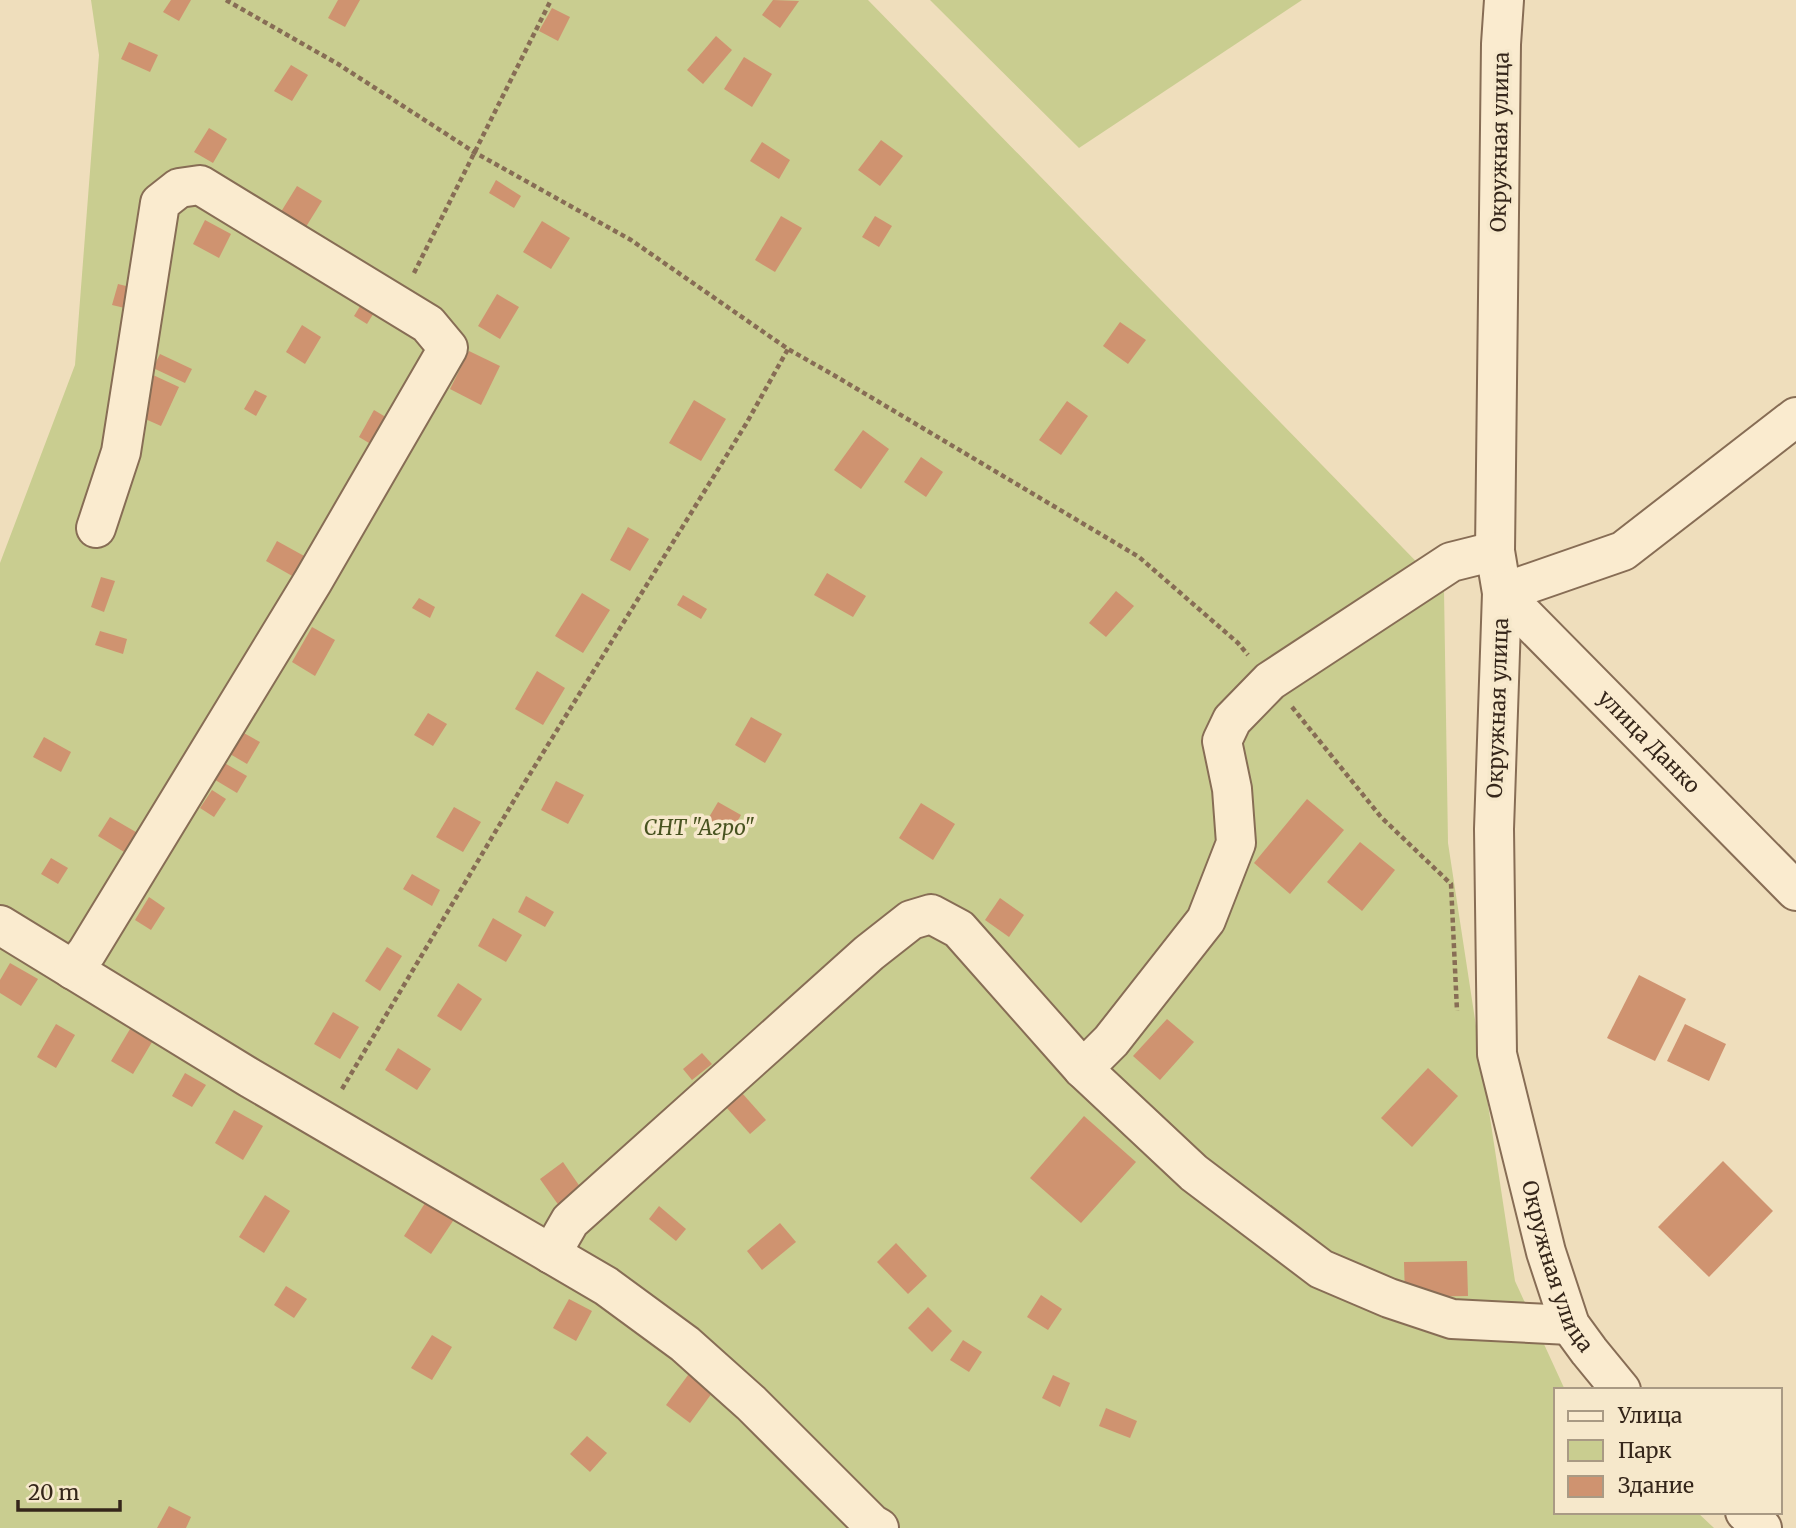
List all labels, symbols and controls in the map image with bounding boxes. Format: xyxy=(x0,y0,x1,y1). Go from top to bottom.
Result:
street label: Окружная улица xyxy=(1484,52,1515,232)
street label: Окружная улица xyxy=(1481,617,1514,799)
street label: улица Данко xyxy=(1592,684,1706,799)
park label: СНТ "Агро" xyxy=(643,814,755,841)
street label: Окружная улица xyxy=(1516,1178,1599,1357)
legend xyxy=(1554,1388,1782,1514)
text: Улица xyxy=(1617,1402,1682,1429)
text: Парк xyxy=(1618,1437,1672,1464)
scale bar xyxy=(18,1468,119,1512)
text: Здание xyxy=(1618,1472,1694,1499)
text: 20 m xyxy=(28,1479,80,1506)

